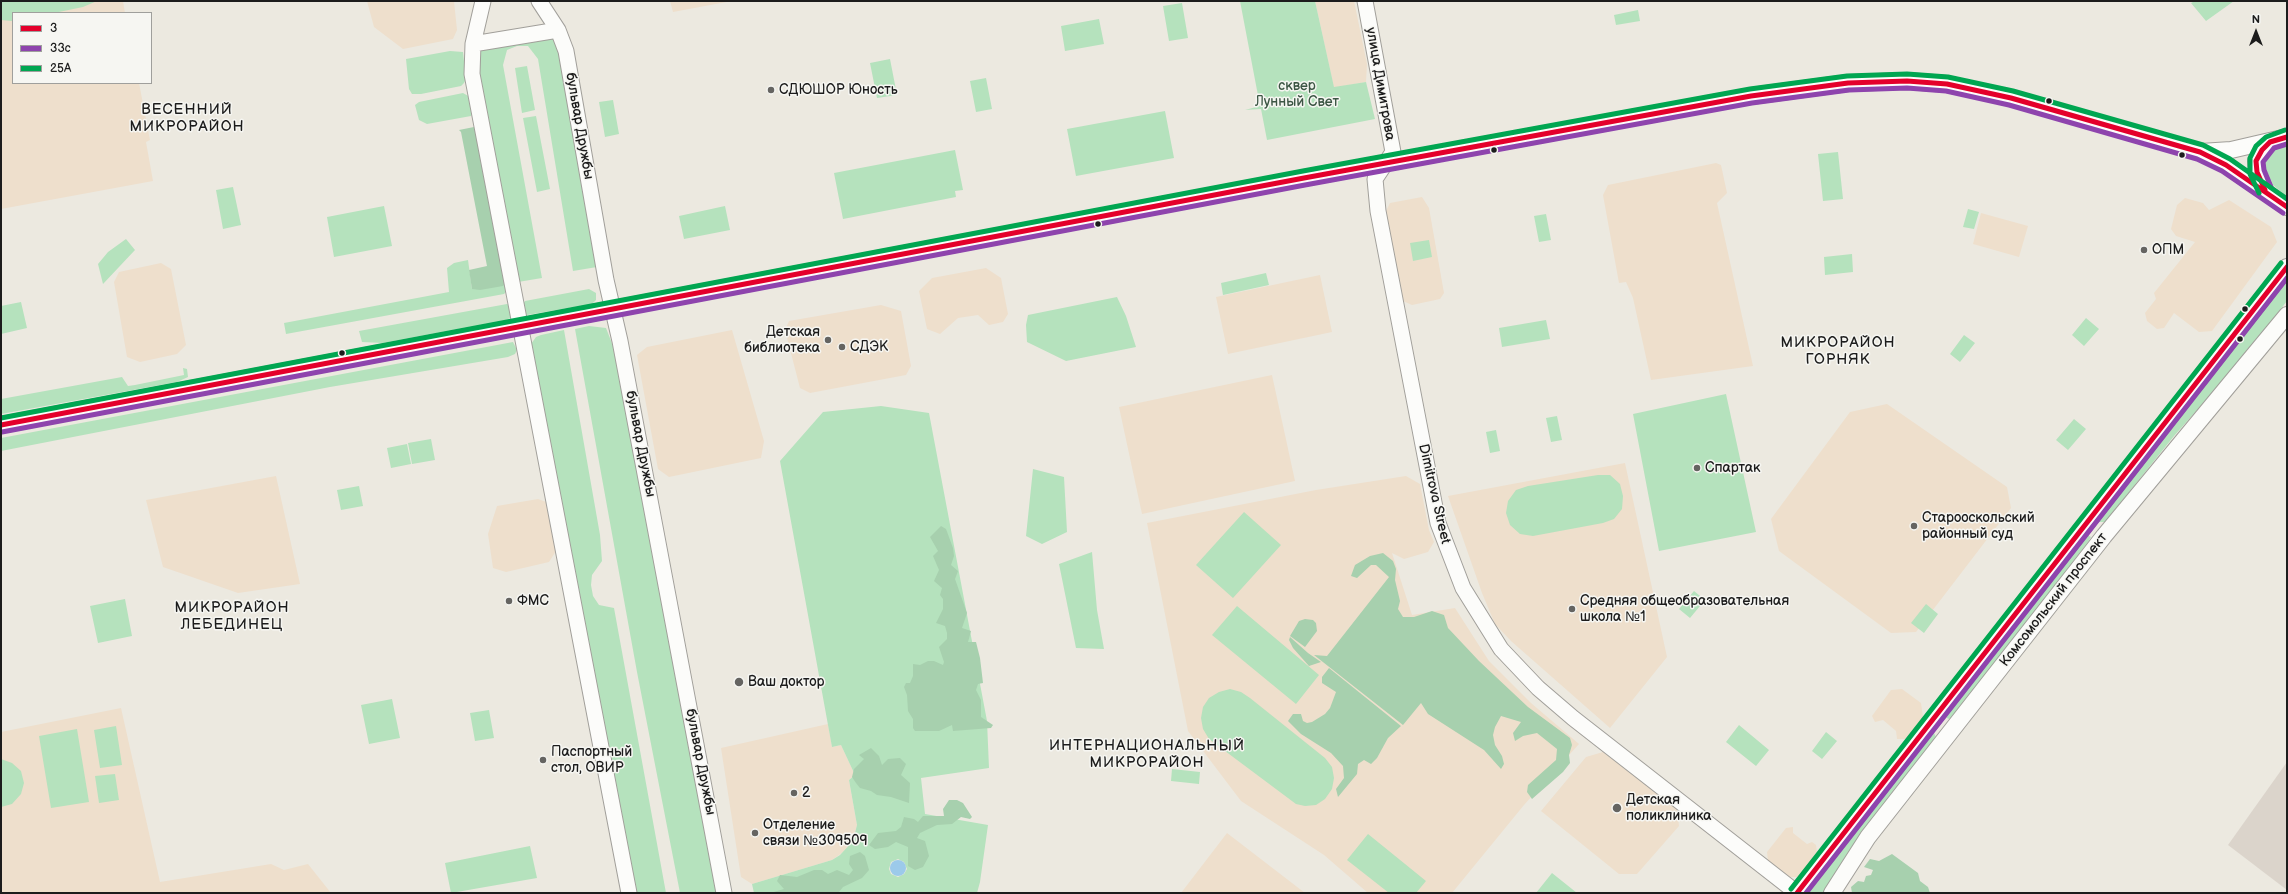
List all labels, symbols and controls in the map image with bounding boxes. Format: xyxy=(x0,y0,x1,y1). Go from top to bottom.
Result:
legend xyxy=(12,12,152,84)
north arrow xyxy=(2236,12,2276,52)
text: N xyxy=(2252,13,2260,26)
text: 3 xyxy=(50,21,57,36)
street label: улица Димитрова xyxy=(1362,26,1398,142)
text: 33с xyxy=(50,41,71,56)
text: 25А xyxy=(50,61,71,76)
street label: бульвар Дружбы xyxy=(561,71,597,181)
park label: сквер Лунный Свет xyxy=(1255,78,1339,110)
place label: СДЮШОР Юность xyxy=(779,82,898,98)
marker: СДЮШОР Юность xyxy=(766,85,776,95)
unlabelled marker xyxy=(2044,96,2054,106)
district label: ВЕСЕННИЙ МИКРОРАЙОН xyxy=(129,101,245,136)
unlabelled marker xyxy=(1489,145,1499,155)
unlabelled marker xyxy=(2177,150,2187,160)
unlabelled marker xyxy=(1093,219,1103,229)
place label: ОПМ xyxy=(2152,242,2184,258)
marker: ОПМ xyxy=(2139,245,2149,255)
unlabelled marker xyxy=(2240,304,2250,314)
place label: Детская библиотека xyxy=(744,324,820,356)
district label: МИКРОРАЙОН ГОРНЯК xyxy=(1780,334,1896,369)
unlabelled marker xyxy=(2235,334,2245,344)
marker: Детская библиотека xyxy=(823,335,833,345)
place label: СДЭК xyxy=(850,339,888,355)
marker: СДЭК xyxy=(837,342,847,352)
unlabelled marker xyxy=(337,348,347,358)
street label: бульвар Дружбы xyxy=(621,389,659,499)
street label: Dimitrova Street xyxy=(1414,442,1454,546)
place label: Спартак xyxy=(1705,460,1760,476)
marker: Спартак xyxy=(1692,463,1702,473)
place label: Старооскольский районный суд xyxy=(1922,510,2035,542)
marker: Старооскольский районный суд xyxy=(1909,521,1919,531)
street label: Комсомольский проспект xyxy=(1997,530,2111,670)
place label: ФМС xyxy=(517,593,549,609)
place label: Средняя общеобразовательная школа №1 xyxy=(1580,593,1789,626)
marker: ФМС xyxy=(504,596,514,606)
district label: МИКРОРАЙОН ЛЕБЕДИНЕЦ xyxy=(174,599,290,634)
marker: Средняя общеобразовательная школа №1 xyxy=(1567,604,1577,614)
place label: Ваш доктор xyxy=(748,674,824,690)
marker: Ваш доктор xyxy=(733,676,745,688)
street label: бульвар Дружбы xyxy=(681,707,719,817)
district label: ИНТЕРНАЦИОНАЛЬНЫЙ МИКРОРАЙОН xyxy=(1049,737,1245,772)
place label: Паспортный стол, ОВИР xyxy=(551,744,632,776)
marker: Паспортный стол, ОВИР xyxy=(538,755,548,765)
place label: 2 xyxy=(802,785,810,801)
marker: 2 xyxy=(789,788,799,798)
place label: Детская поликлиника xyxy=(1626,792,1711,824)
marker: Детская поликлиника xyxy=(1611,802,1623,814)
place label: Отделение связи №309509 xyxy=(763,817,868,850)
marker: Отделение связи №309509 xyxy=(750,828,760,838)

